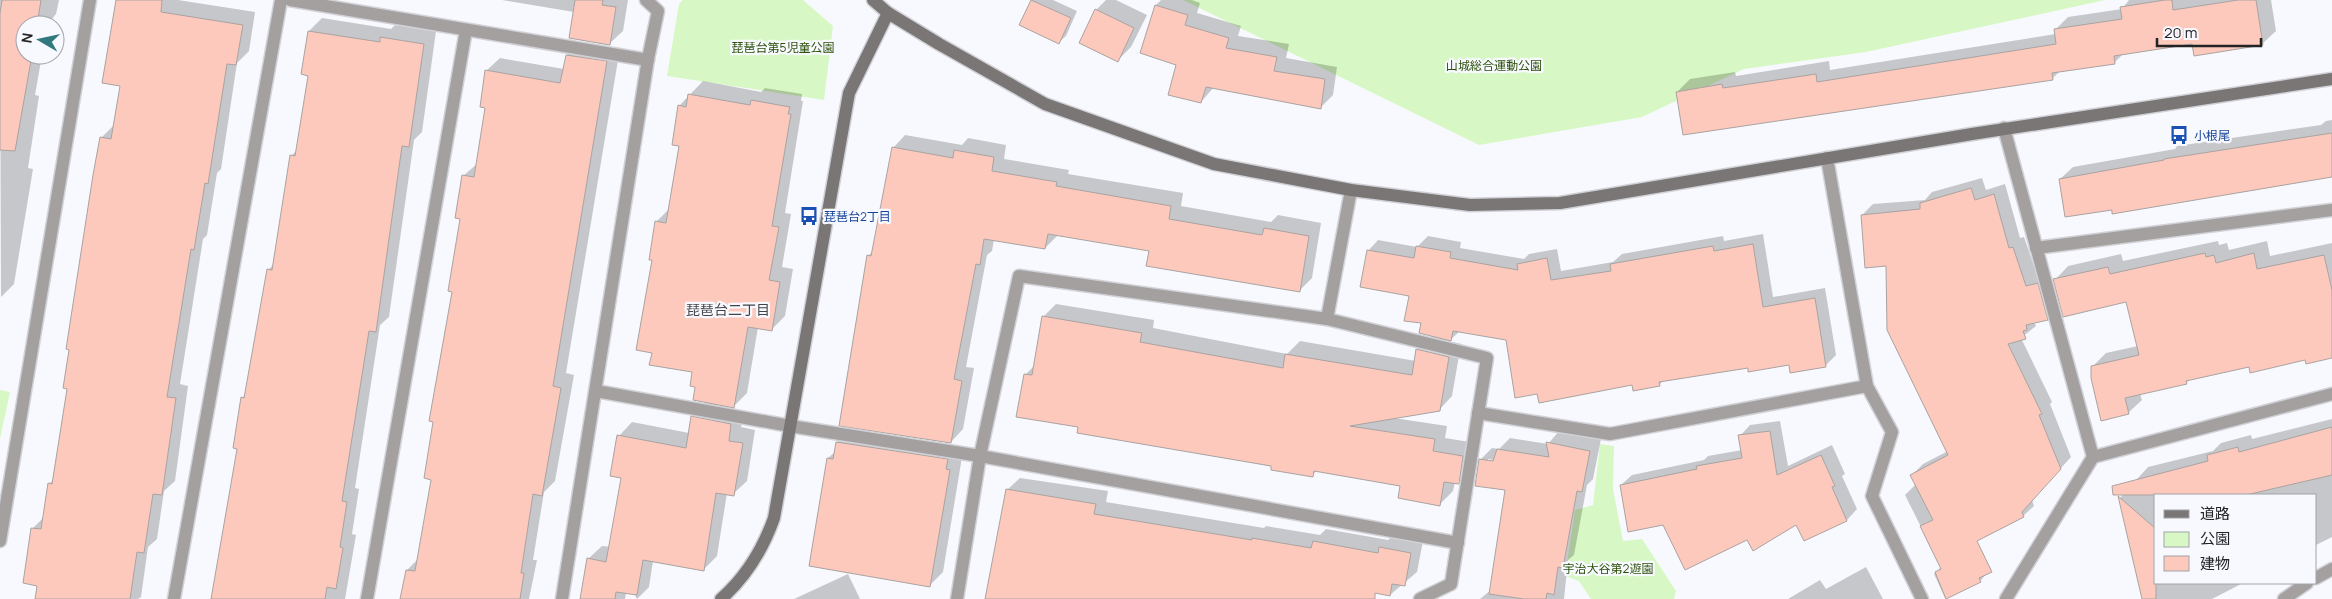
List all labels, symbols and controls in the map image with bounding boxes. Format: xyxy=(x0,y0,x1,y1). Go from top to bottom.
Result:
north arrow xyxy=(15,15,65,65)
scale bar xyxy=(2157,15,2261,47)
text: 20 m xyxy=(2164,22,2197,43)
text: N xyxy=(16,31,37,44)
park label: 琵琶台第5児童公園 xyxy=(732,39,834,56)
park label: 山城総合運動公園 xyxy=(1446,57,1542,74)
bus stop icon: 小根尾 xyxy=(2168,124,2190,146)
place label: 小根尾 xyxy=(2194,127,2230,144)
bus stop icon: 琵琶台2丁目 xyxy=(798,205,820,227)
place label: 琵琶台2丁目 xyxy=(824,208,891,225)
district label: 琵琶台二丁目 xyxy=(686,300,770,319)
legend xyxy=(2154,494,2317,584)
text: 道路 xyxy=(2200,503,2230,524)
text: 公園 xyxy=(2200,528,2230,549)
text: 建物 xyxy=(2200,553,2230,574)
park label: 宇治大谷第2遊園 xyxy=(1563,560,1653,577)

